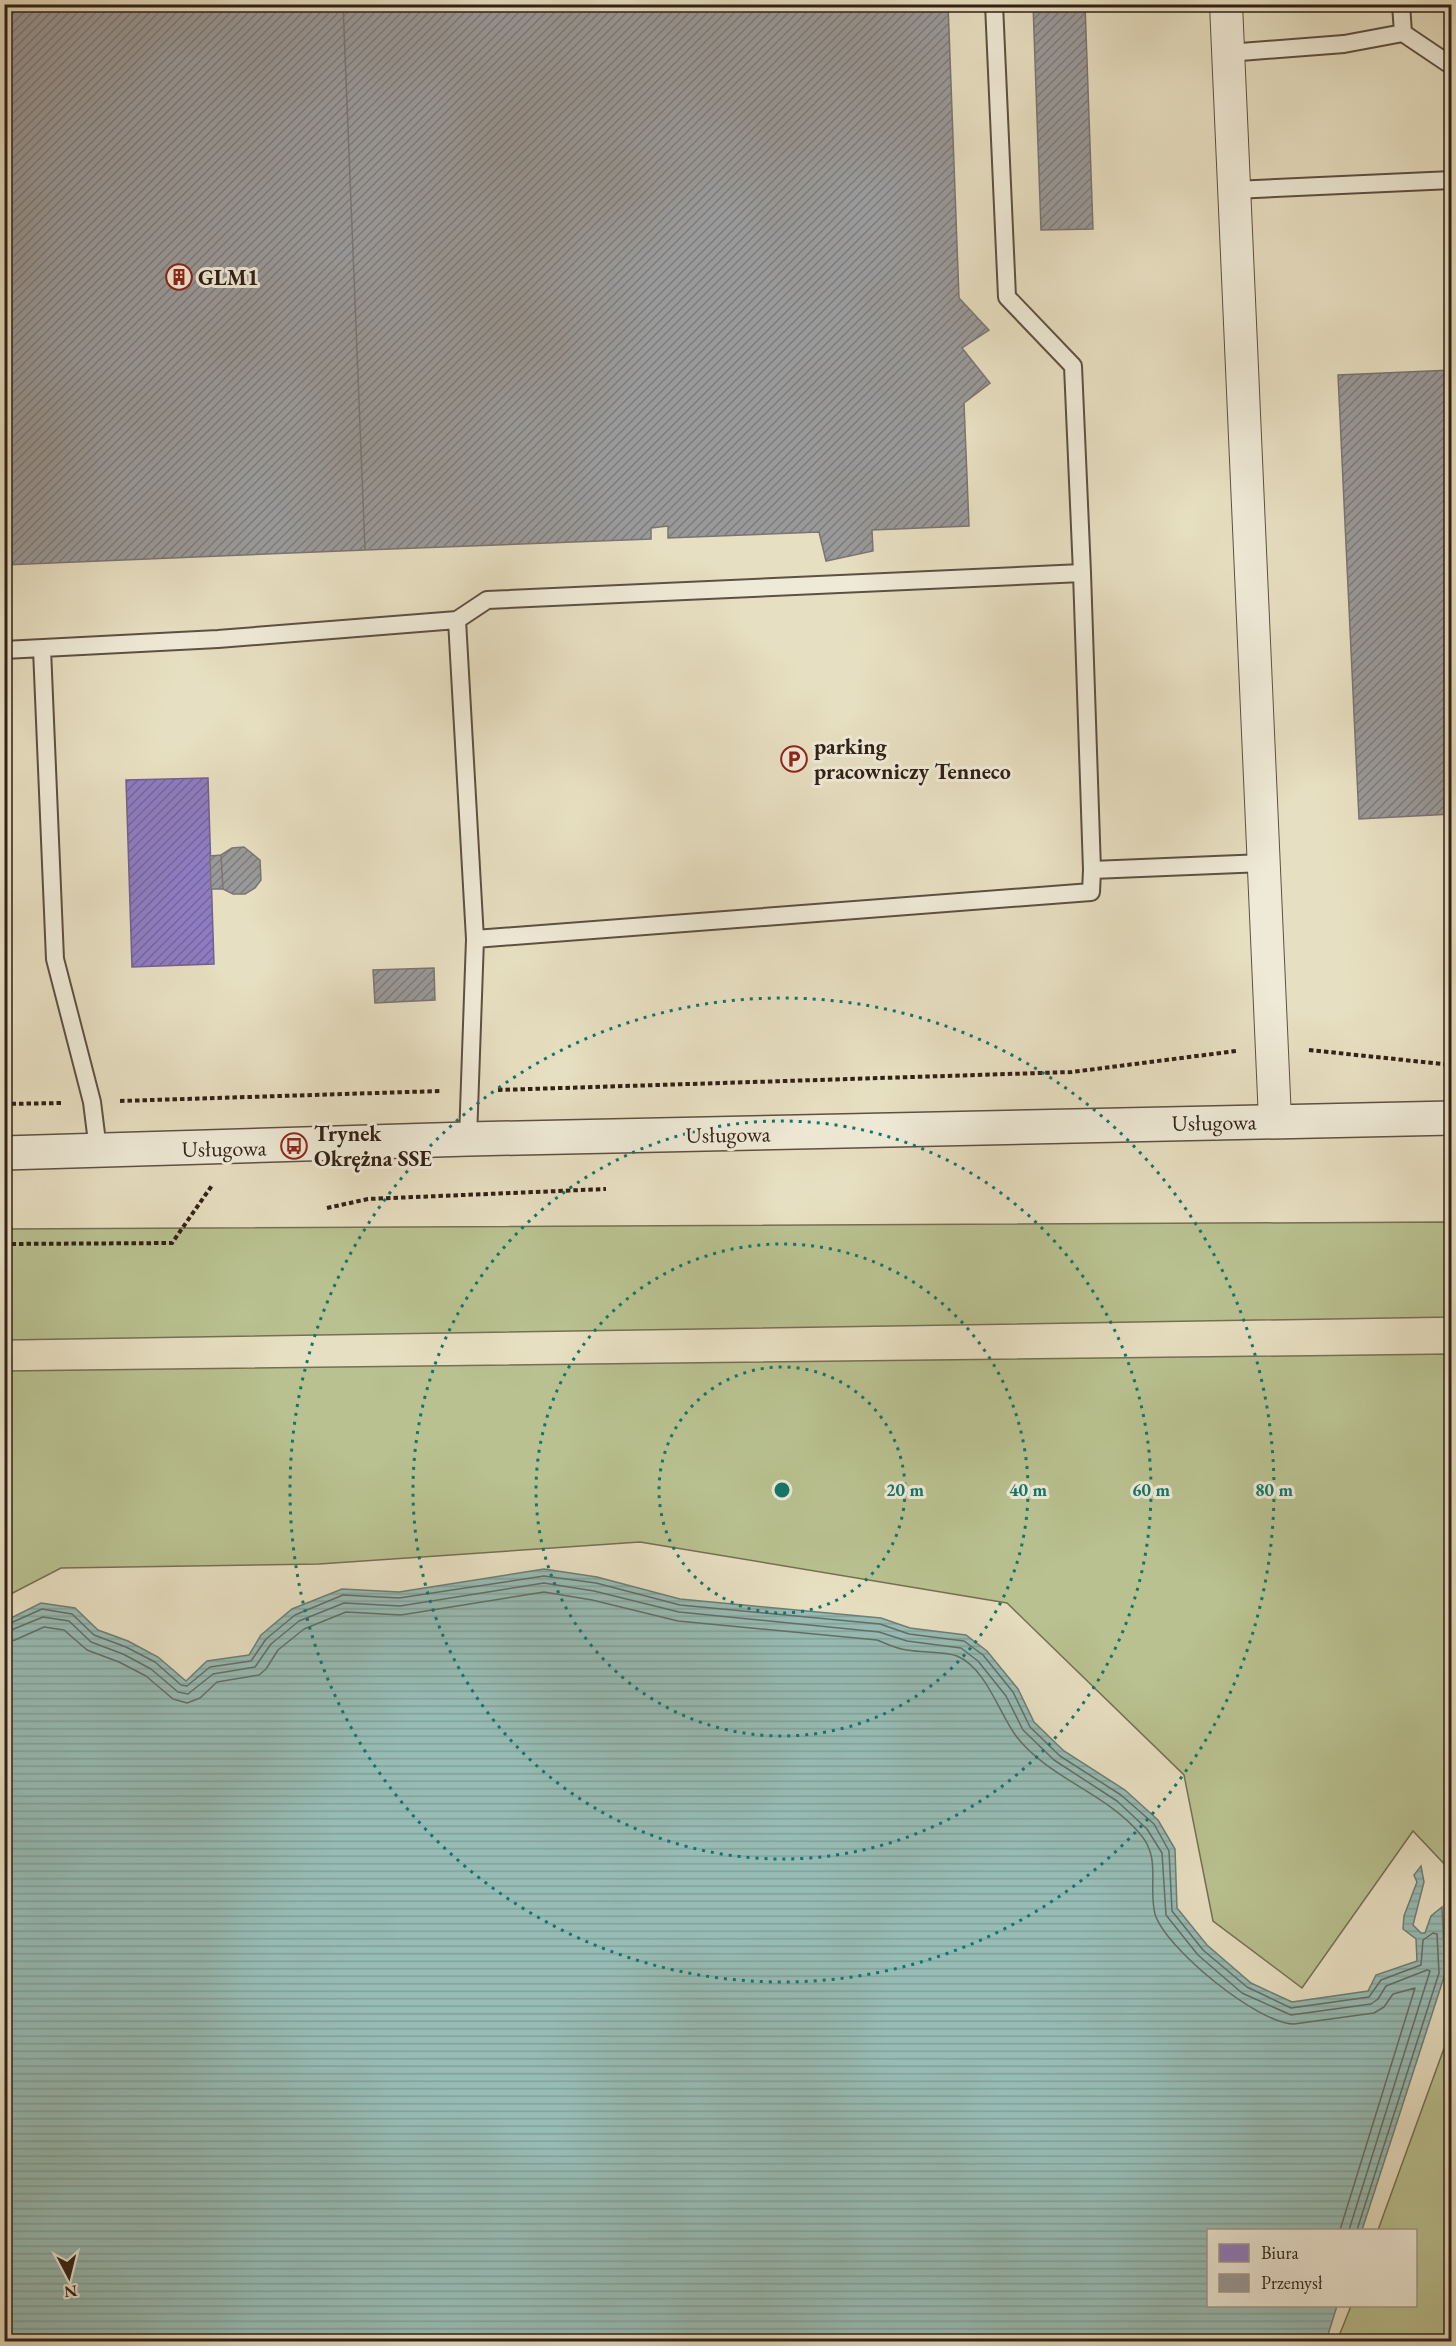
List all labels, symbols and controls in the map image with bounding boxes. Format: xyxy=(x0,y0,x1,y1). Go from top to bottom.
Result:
building icon: GLM1 xyxy=(164,262,194,292)
place label: GLM1 xyxy=(198,263,259,292)
place label: parking pracowniczy Tenneco xyxy=(814,732,1011,786)
parking icon: parking pracowniczy Tenneco xyxy=(779,744,809,774)
street label: Usługowa xyxy=(1171,1107,1257,1138)
place label: Trynek Okrężna SSE xyxy=(314,1119,432,1173)
street label: Usługowa xyxy=(685,1119,771,1150)
bus stop icon: Trynek Okrężna SSE xyxy=(279,1131,309,1161)
street label: Usługowa xyxy=(181,1133,267,1164)
text: 20 m xyxy=(886,1478,924,1501)
text: 40 m xyxy=(1009,1478,1047,1501)
text: 60 m xyxy=(1132,1478,1170,1501)
text: 80 m xyxy=(1255,1478,1293,1501)
centre of rings xyxy=(772,1480,792,1500)
legend xyxy=(1207,2229,1417,2307)
text: Biura xyxy=(1261,2241,1299,2264)
north arrow xyxy=(39,2247,99,2307)
text: Przemysł xyxy=(1261,2271,1323,2294)
text: N xyxy=(63,2280,78,2303)

